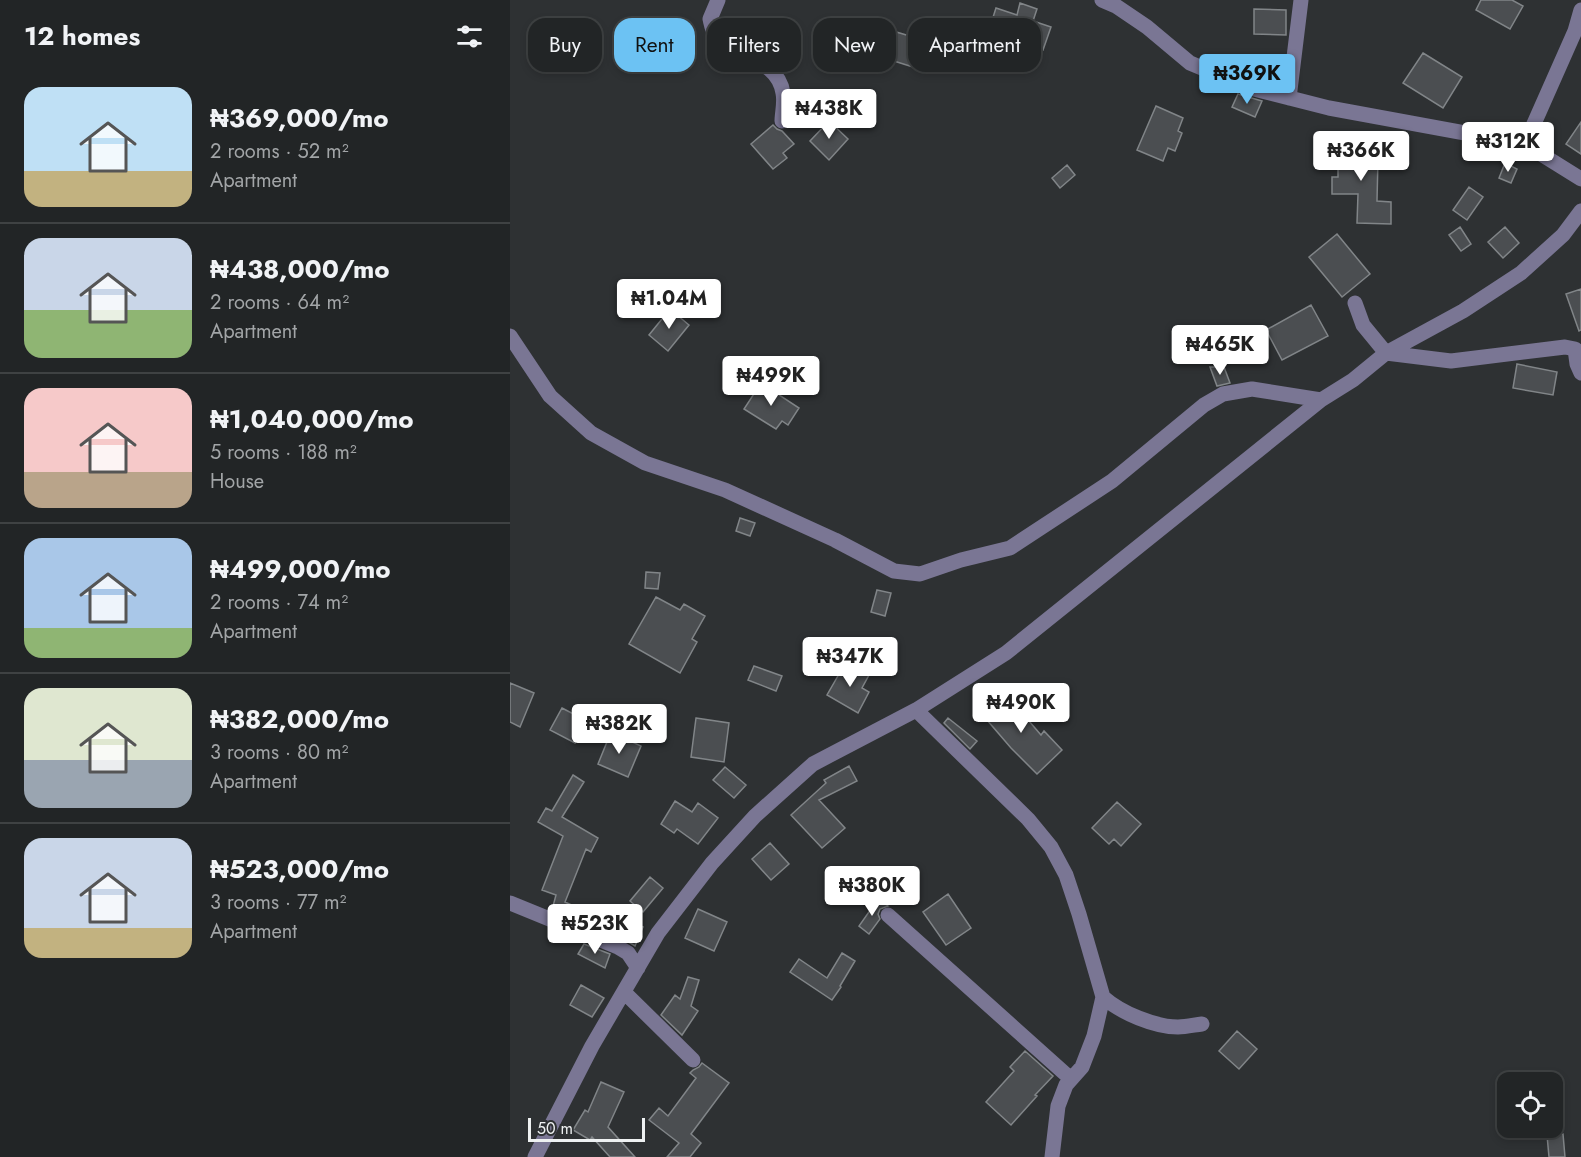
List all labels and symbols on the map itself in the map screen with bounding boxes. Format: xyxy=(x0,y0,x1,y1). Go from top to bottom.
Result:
pin: ₦369K xyxy=(1205,54,1289,105)
pin: ₦438K xyxy=(787,89,871,140)
pin: ₦312K xyxy=(1466,122,1550,173)
pin: ₦366K xyxy=(1319,131,1403,182)
pin: ₦1.04M xyxy=(620,279,718,330)
pin: ₦465K xyxy=(1178,325,1262,376)
pin: ₦499K xyxy=(729,356,813,407)
pin: ₦347K xyxy=(808,637,892,688)
pin: ₦490K xyxy=(979,683,1063,734)
pin: ₦382K xyxy=(577,704,661,755)
pin: ₦380K xyxy=(830,866,914,917)
pin: ₦523K xyxy=(553,904,637,955)
scale bar xyxy=(528,1115,645,1142)

